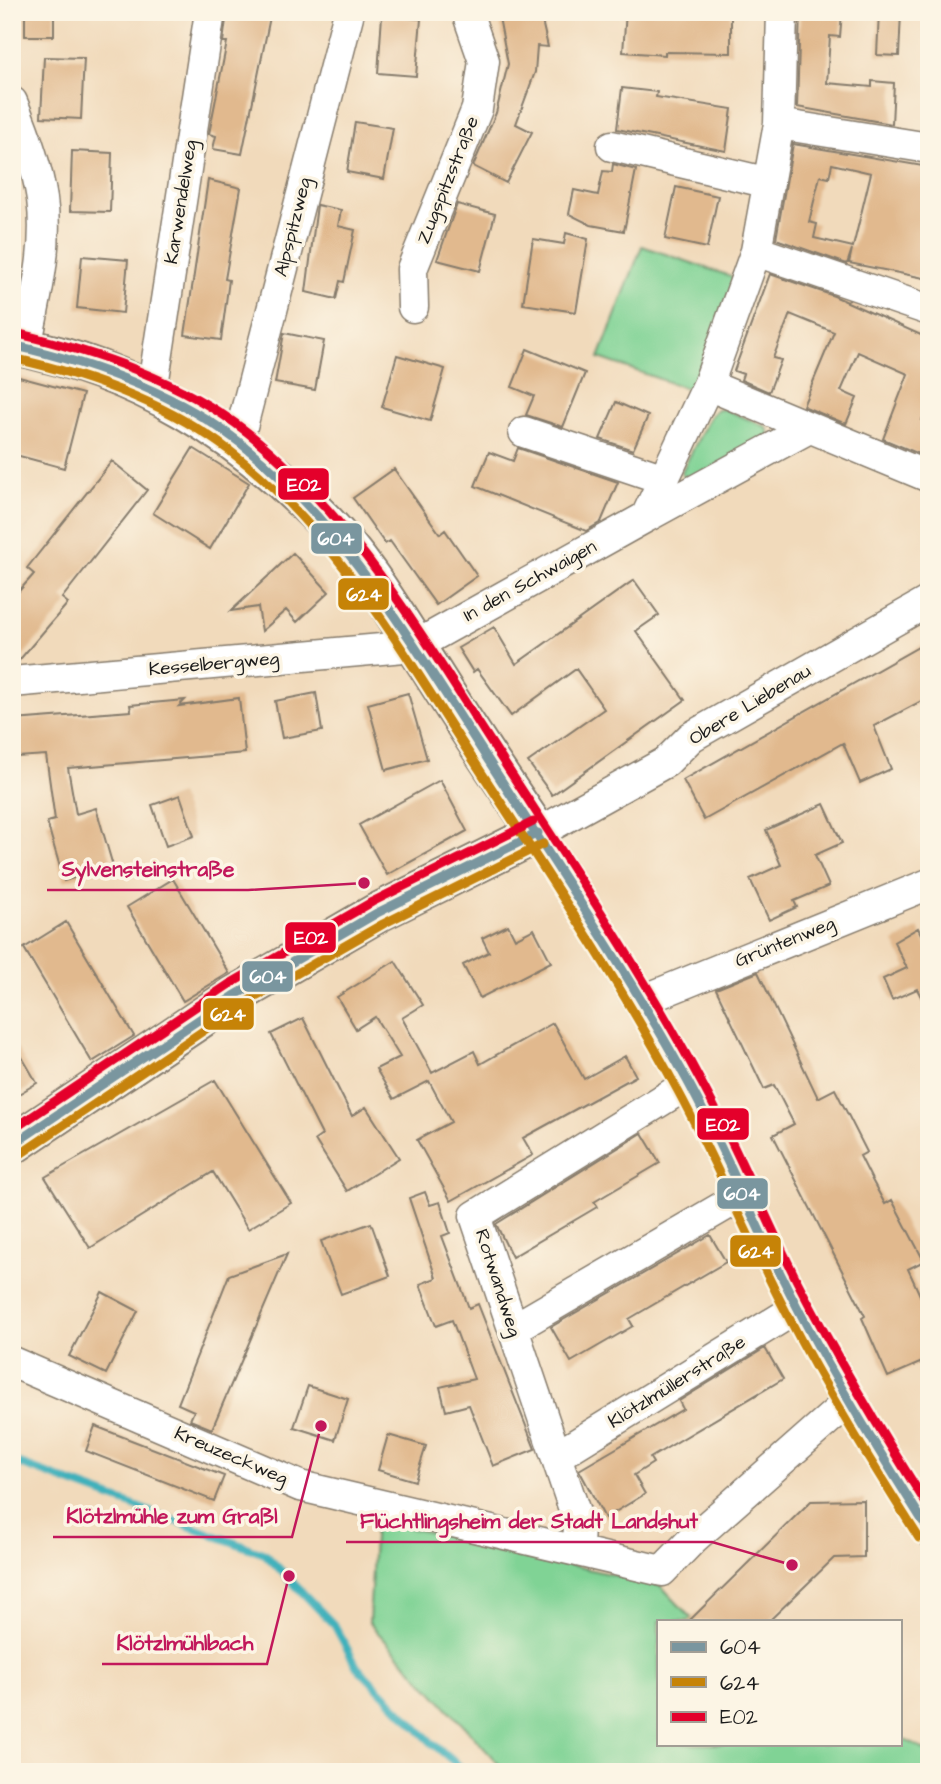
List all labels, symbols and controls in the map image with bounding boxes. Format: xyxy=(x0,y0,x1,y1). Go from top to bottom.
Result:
street label: Zugspitzstraße xyxy=(410,112,487,248)
street label: Karwendelweg xyxy=(158,138,205,266)
street label: Alpspitzweg xyxy=(268,174,319,280)
line badge: E02 xyxy=(277,467,330,501)
text: E02 xyxy=(287,472,321,499)
line badge: 604 xyxy=(310,522,363,555)
text: 604 xyxy=(318,526,354,553)
street label: In den Schwaigen xyxy=(459,533,602,630)
line badge: 624 xyxy=(337,577,390,611)
text: 624 xyxy=(346,582,382,609)
street label: Kesselbergweg xyxy=(148,645,281,684)
street label: Obere Liebenau xyxy=(684,658,816,752)
callout: Sylvensteinstraße xyxy=(47,848,248,890)
text: Sylvensteinstraße xyxy=(61,855,235,887)
street label: Grüntenweg xyxy=(731,910,840,975)
line badge: E02 xyxy=(284,921,337,954)
text: E02 xyxy=(294,925,328,952)
line badge: 604 xyxy=(241,960,294,993)
text: 604 xyxy=(250,964,286,991)
line badge: 624 xyxy=(202,997,255,1031)
text: 624 xyxy=(210,1002,246,1029)
line badge: E02 xyxy=(696,1107,750,1141)
text: E02 xyxy=(706,1112,740,1139)
line badge: 604 xyxy=(716,1177,769,1210)
text: 604 xyxy=(724,1181,760,1208)
street label: Rotwandweg xyxy=(467,1226,528,1341)
line badge: 624 xyxy=(729,1234,782,1268)
text: 624 xyxy=(738,1239,774,1266)
street label: Klötzlmüllerstraße xyxy=(603,1329,751,1435)
street label: Kreuzeckweg xyxy=(170,1420,292,1493)
callout: Klötzlmühle zum Graßl xyxy=(53,1495,292,1537)
callout: Flüchtlingsheim der Stadt Landshut xyxy=(346,1500,712,1542)
text: Klötzlmühle zum Graßl xyxy=(66,1502,278,1531)
text: Flüchtlingsheim der Stadt Landshut xyxy=(360,1507,698,1538)
legend xyxy=(657,1620,902,1746)
callout: Klötzlmühlbach xyxy=(102,1622,267,1664)
text: Klötzlmühlbach xyxy=(117,1629,254,1658)
text: 604 xyxy=(720,1633,761,1662)
text: 624 xyxy=(720,1669,759,1698)
text: E02 xyxy=(720,1703,758,1732)

